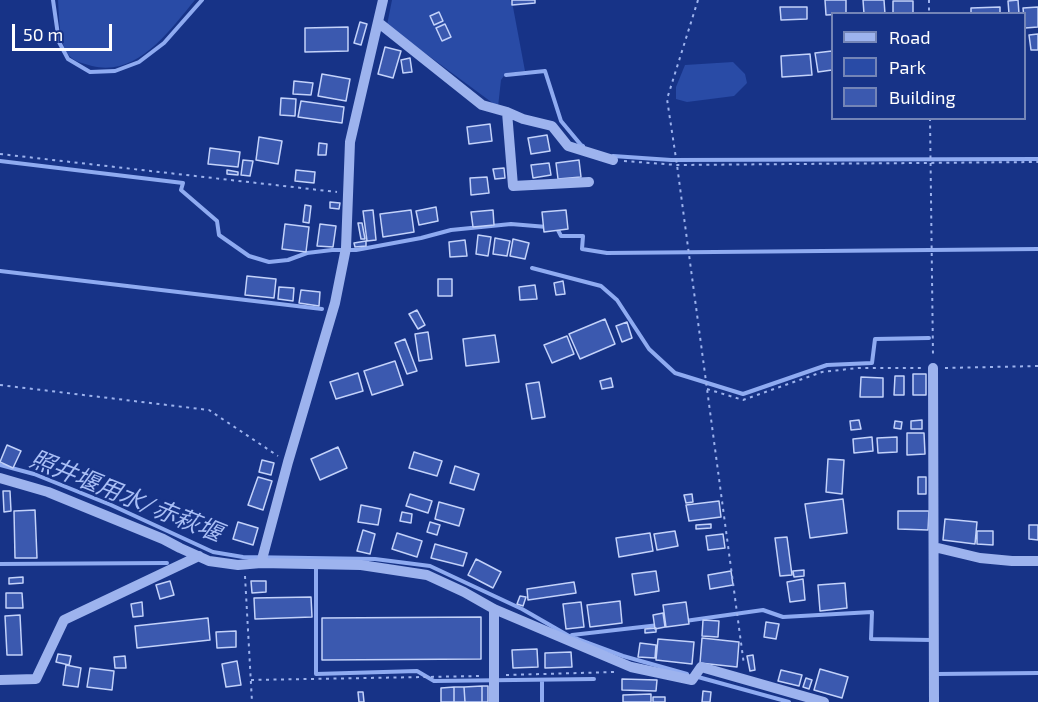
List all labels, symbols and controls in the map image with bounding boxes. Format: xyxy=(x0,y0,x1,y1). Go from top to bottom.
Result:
scale bar xyxy=(15,12,116,50)
legend xyxy=(831,12,1026,120)
text: 50 m xyxy=(23,23,63,45)
text: Road xyxy=(889,26,930,48)
text: Park xyxy=(889,56,926,78)
text: Building xyxy=(889,86,956,108)
water label: 照井堰用水/赤萩堰 xyxy=(26,444,226,548)

